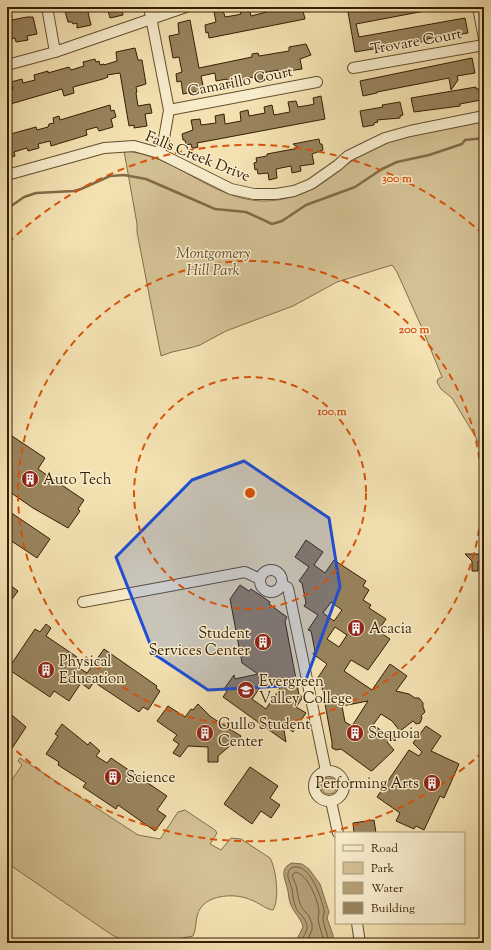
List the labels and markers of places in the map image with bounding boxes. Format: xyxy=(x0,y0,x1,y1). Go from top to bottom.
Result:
building icon: Auto Tech xyxy=(20,469,40,489)
place label: Auto Tech xyxy=(43,470,112,491)
centre of rings xyxy=(243,486,257,500)
building icon: Acacia xyxy=(346,618,366,638)
place label: Acacia xyxy=(369,619,412,640)
place label: Student Services Center xyxy=(148,624,250,662)
building icon: Student Services Center xyxy=(253,632,273,652)
place label: Physical Education xyxy=(59,652,125,690)
building icon: Physical Education xyxy=(36,660,56,680)
place label: Evergreen Valley College xyxy=(259,672,352,710)
school or university icon: Evergreen Valley College xyxy=(236,680,256,700)
place label: Gullo Student Center xyxy=(218,715,310,753)
building icon: Gullo Student Center xyxy=(195,723,215,743)
building icon: Sequoia xyxy=(345,723,365,743)
place label: Sequoia xyxy=(368,724,420,745)
building icon: Science xyxy=(103,767,123,787)
place label: Science xyxy=(126,768,175,789)
building icon: Performing Arts xyxy=(422,773,442,793)
place label: Performing Arts xyxy=(315,774,419,795)

